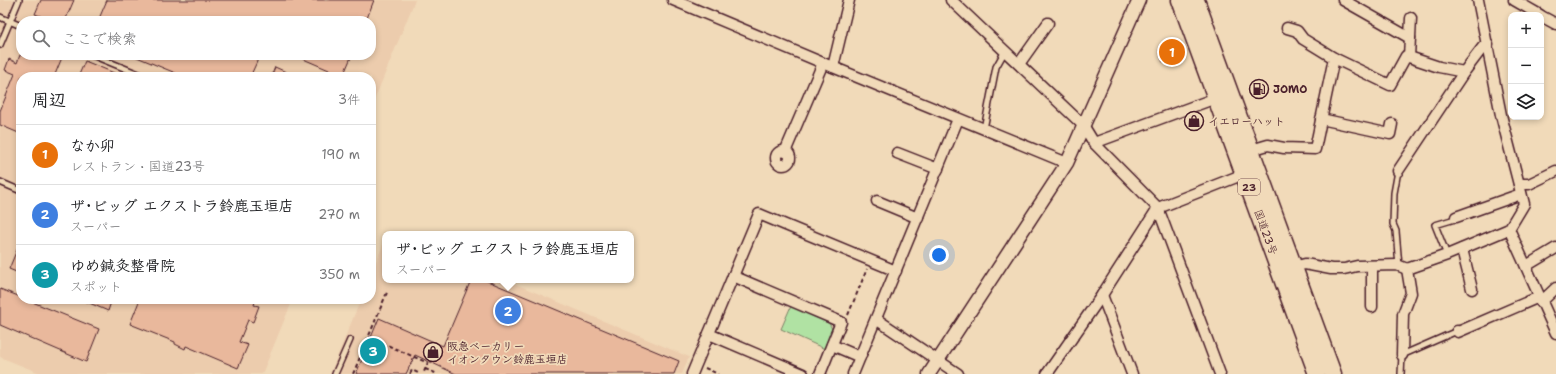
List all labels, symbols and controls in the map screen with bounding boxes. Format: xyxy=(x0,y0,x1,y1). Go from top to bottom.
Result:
map controls xyxy=(1508,12,1544,120)
button: + xyxy=(1508,12,1544,48)
search box xyxy=(16,16,376,60)
icon: search xyxy=(30,27,52,49)
text: ここで検索 xyxy=(62,29,137,49)
pin: 1 xyxy=(1159,37,1185,67)
button: − xyxy=(1508,48,1544,84)
fuel station icon: JOMO xyxy=(1248,78,1270,100)
place label: JOMO xyxy=(1273,82,1307,97)
button: layers xyxy=(1508,84,1544,120)
text: 周辺 xyxy=(32,89,66,111)
text: 3件 xyxy=(338,91,360,108)
shop icon: イエローハット xyxy=(1183,110,1205,132)
place label: イエローハット xyxy=(1208,114,1285,129)
text: なか卯 xyxy=(70,136,115,156)
text: 1 xyxy=(42,146,48,163)
text: 190 m xyxy=(321,146,360,163)
text: レストラン · 国道23号 xyxy=(70,158,205,175)
road number: 23 xyxy=(1238,179,1260,195)
text: ザ･ビッグ エクストラ鈴鹿玉垣店 xyxy=(70,196,294,216)
text: 2 xyxy=(40,206,50,223)
text: 270 m xyxy=(318,206,360,223)
street label: 国道23号 xyxy=(1250,207,1281,257)
text: スーパー xyxy=(70,218,121,235)
popup xyxy=(382,231,634,283)
text: ザ･ビッグ エクストラ鈴鹿玉垣店 xyxy=(396,239,620,259)
your location xyxy=(929,245,949,265)
text: ゆめ鍼灸整骨院 xyxy=(70,256,175,276)
text: スーパー xyxy=(396,261,448,278)
text: 3 xyxy=(40,266,50,283)
text: 350 m xyxy=(319,266,360,283)
text: スポット xyxy=(70,278,122,295)
pin: 2 xyxy=(495,296,521,326)
pin: 3 xyxy=(360,336,386,366)
place label: 阪急ベーカリー イオンタウン鈴鹿玉垣店 xyxy=(447,339,568,367)
shop icon: 阪急ベーカリー イオンタウン鈴鹿玉垣店 xyxy=(422,341,444,363)

